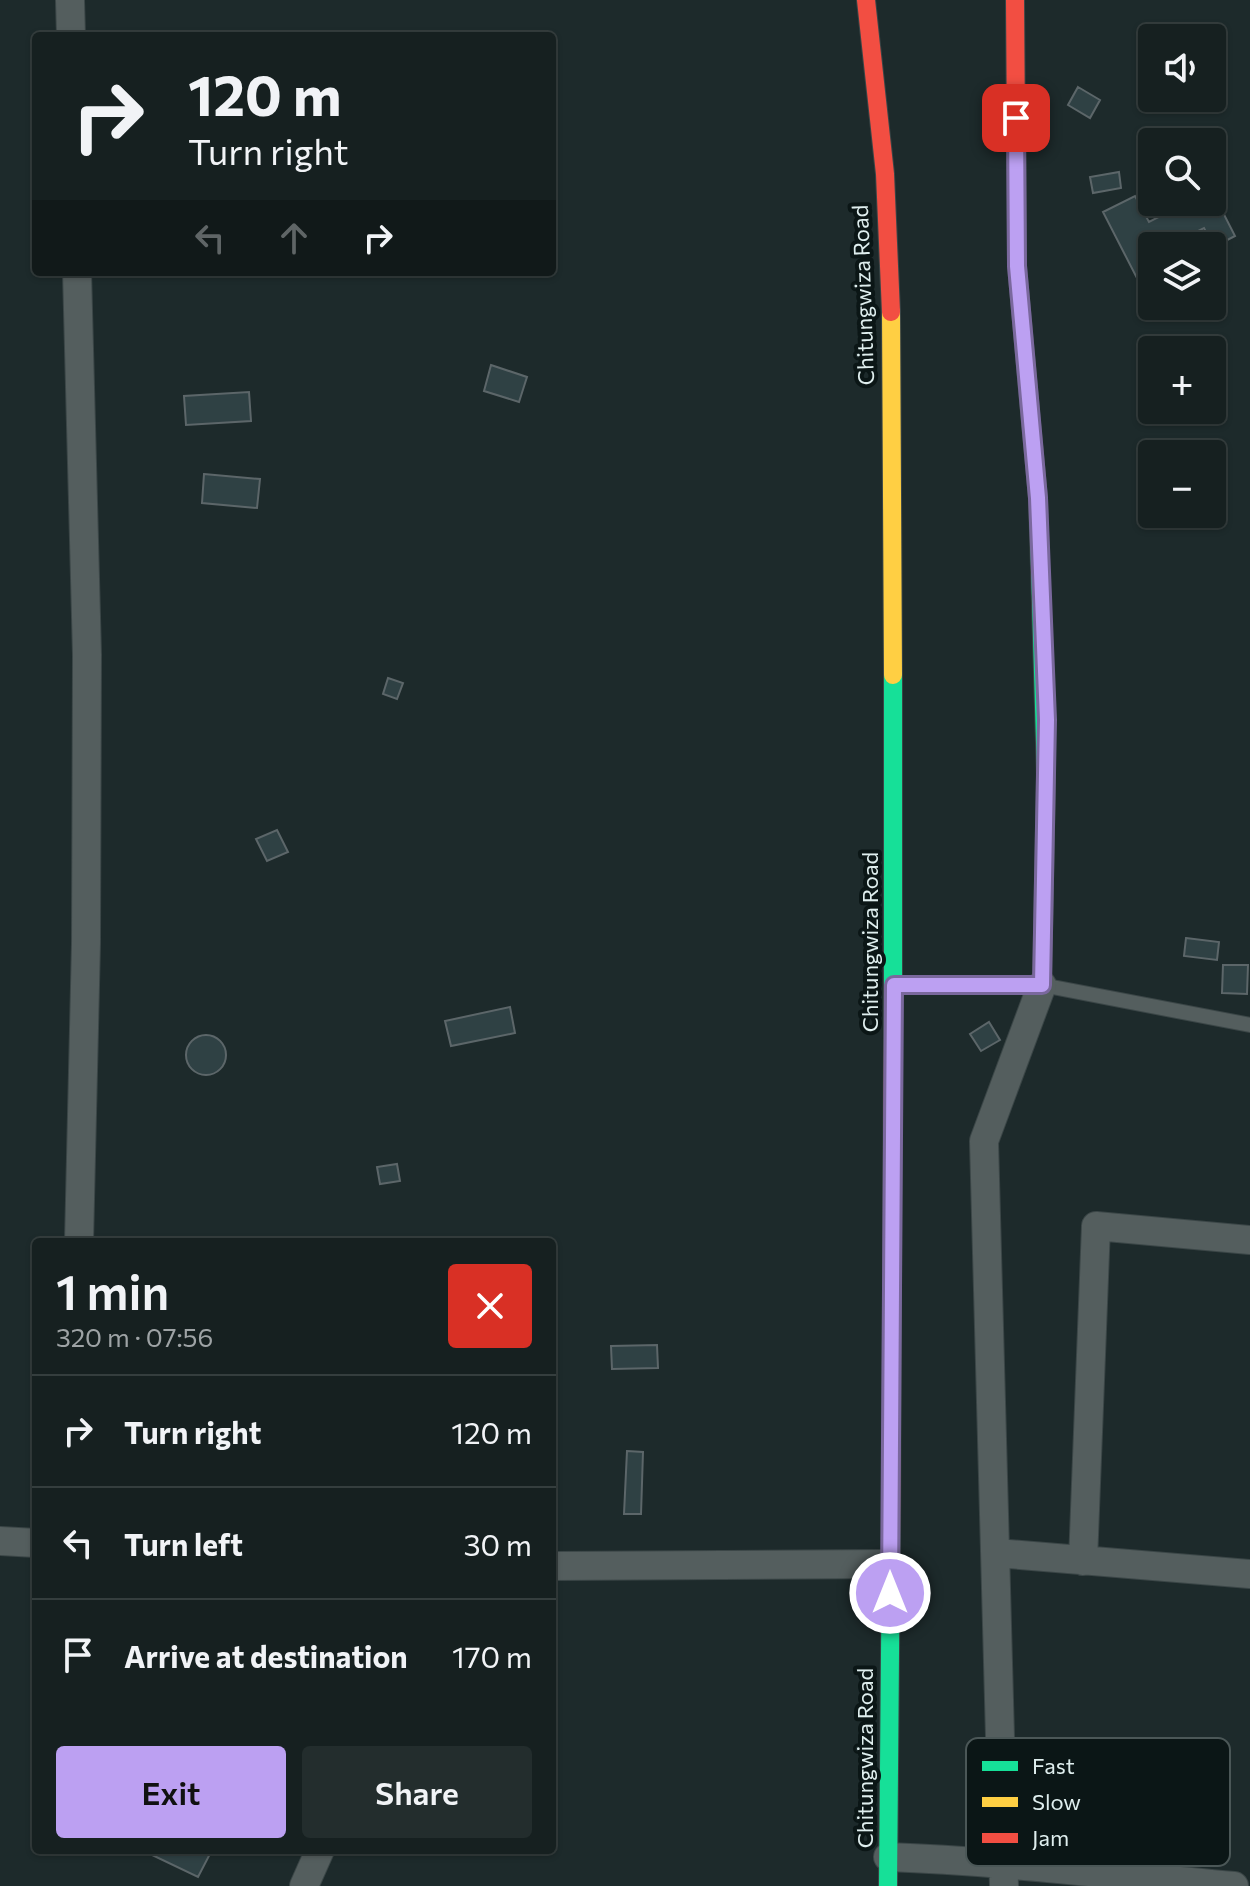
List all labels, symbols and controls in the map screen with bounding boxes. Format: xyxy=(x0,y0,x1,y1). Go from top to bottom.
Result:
map controls xyxy=(1138,24,1226,528)
button: sound xyxy=(1138,24,1226,112)
text: 120 m xyxy=(188,59,342,128)
icon: right xyxy=(56,64,160,168)
pin xyxy=(982,84,1050,152)
icon: arrive xyxy=(994,96,1038,140)
text: Turn right xyxy=(188,128,349,172)
button: search xyxy=(1138,128,1226,216)
street label: Chitungwiza Road xyxy=(846,204,879,386)
icon: left xyxy=(188,216,232,260)
icon: ahead xyxy=(272,216,316,260)
icon: right xyxy=(356,216,400,260)
button: layers xyxy=(1138,232,1226,320)
button: + xyxy=(1138,336,1226,424)
button: − xyxy=(1138,440,1226,528)
street label: Chitungwiza Road xyxy=(856,852,883,1032)
text: 1 min xyxy=(56,1261,169,1320)
button: close xyxy=(448,1264,532,1348)
text: 320 m · 07:56 xyxy=(56,1321,213,1352)
icon: right xyxy=(56,1409,100,1453)
text: Turn right xyxy=(124,1413,261,1450)
text: 120 m xyxy=(451,1413,532,1450)
icon: left xyxy=(56,1521,100,1565)
text: Turn left xyxy=(124,1525,243,1562)
text: 30 m xyxy=(463,1525,532,1562)
position arrow xyxy=(848,1551,932,1635)
icon: arrive xyxy=(56,1633,100,1677)
text: Arrive at destination xyxy=(124,1637,408,1674)
text: 170 m xyxy=(452,1637,532,1674)
street label: Chitungwiza Road xyxy=(851,1668,878,1848)
legend xyxy=(966,1738,1230,1866)
button: Exit xyxy=(56,1746,286,1838)
button: Share xyxy=(302,1746,532,1838)
text: Fast xyxy=(1032,1752,1075,1779)
text: Slow xyxy=(1032,1788,1081,1815)
text: Jam xyxy=(1032,1824,1069,1851)

